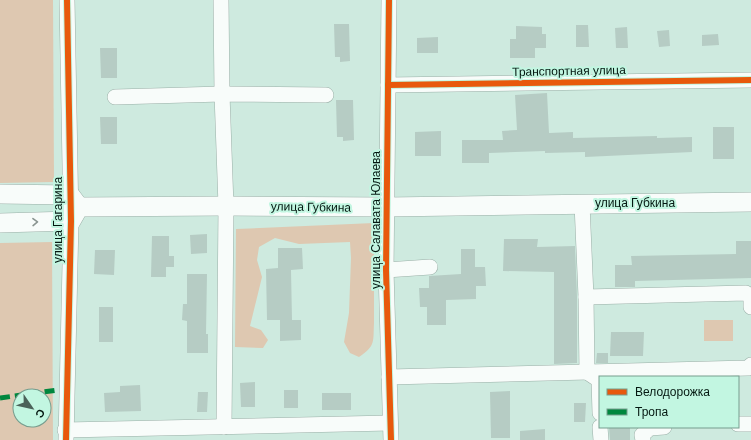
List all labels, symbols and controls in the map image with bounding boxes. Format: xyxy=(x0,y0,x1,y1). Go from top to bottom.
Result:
street label: Транспортная улица xyxy=(512,62,626,80)
street label: улица Салавата Юлаева xyxy=(368,151,384,289)
street label: улица Гагарина xyxy=(50,177,66,263)
street label: улица Губкина xyxy=(595,195,675,211)
street label: улица Губкина xyxy=(271,198,352,216)
one-way arrow xyxy=(32,218,38,226)
legend xyxy=(599,376,739,428)
text: Велодорожка xyxy=(635,384,710,400)
north arrow xyxy=(12,388,52,428)
text: Тропа xyxy=(635,404,669,420)
text: С xyxy=(32,406,48,421)

